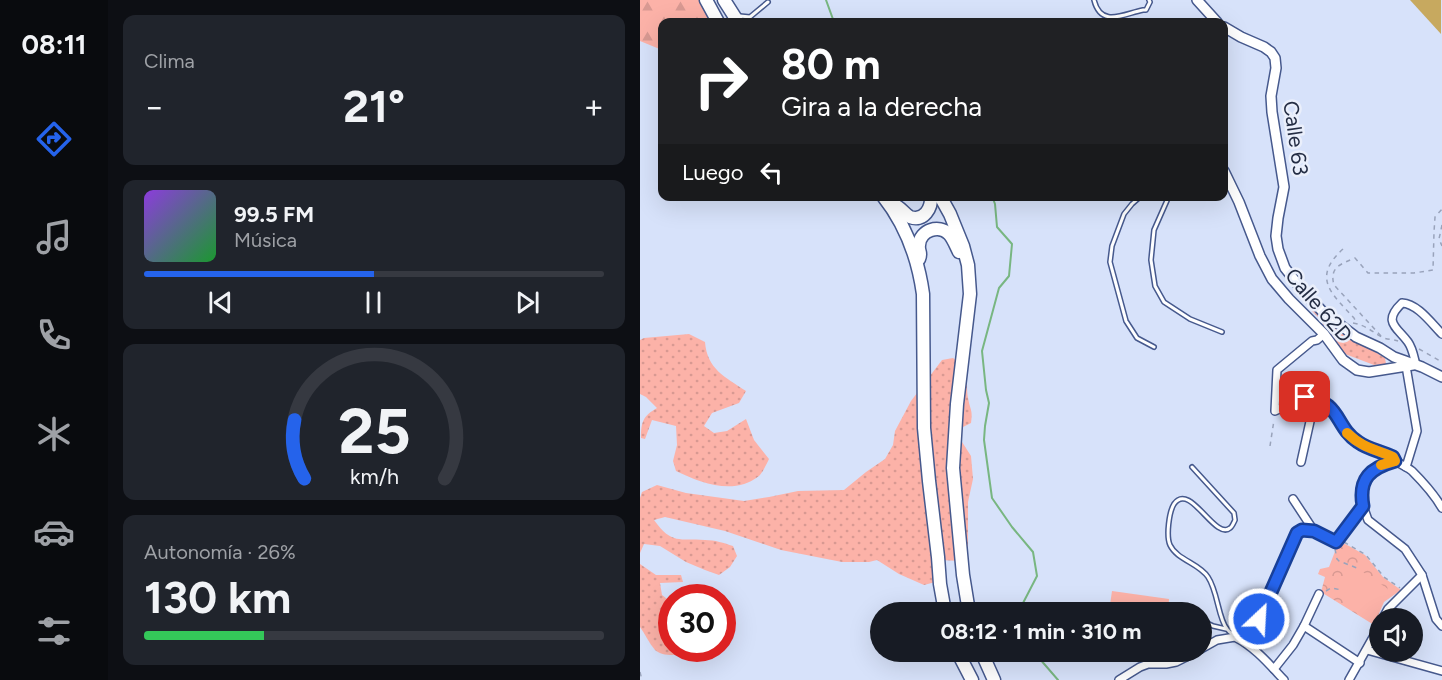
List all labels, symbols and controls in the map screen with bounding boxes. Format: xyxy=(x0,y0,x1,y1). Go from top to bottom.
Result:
text: 08:11 xyxy=(22,28,86,61)
text: 80 m xyxy=(781,39,881,90)
icon: right xyxy=(682,42,760,120)
text: Clima xyxy=(144,49,195,73)
text: 21° xyxy=(343,79,405,133)
text: − xyxy=(144,87,165,126)
text: + xyxy=(583,87,604,126)
text: Gira a la derecha xyxy=(781,90,982,123)
street label: Calle 63 xyxy=(1278,99,1314,177)
icon: directions xyxy=(33,118,75,160)
icon: left xyxy=(755,156,788,189)
text: Luego xyxy=(682,159,743,186)
text: 99.5 FM xyxy=(234,201,314,228)
icon: music xyxy=(33,216,75,258)
text: Música xyxy=(234,228,297,252)
street label: Calle 62D xyxy=(1280,263,1358,347)
icon: previous xyxy=(204,286,237,319)
icon: pause xyxy=(357,286,390,319)
icon: next xyxy=(511,286,544,319)
icon: phone xyxy=(33,314,75,356)
pin xyxy=(1279,371,1330,422)
icon: arrive xyxy=(1288,380,1321,413)
text: 25 xyxy=(338,395,410,470)
icon: climate xyxy=(33,413,75,455)
text: km/h xyxy=(350,465,398,490)
icon: car xyxy=(33,511,75,553)
text: Autonomía · 26% xyxy=(144,540,296,564)
text: 130 km xyxy=(144,570,291,624)
speed limit sign: 30 xyxy=(658,584,736,662)
position arrow xyxy=(1227,587,1291,651)
map controls xyxy=(1369,608,1423,662)
button: sound xyxy=(1369,608,1423,662)
icon: filters xyxy=(33,610,75,652)
text: 08:12 · 1 min · 310 m xyxy=(941,618,1141,645)

